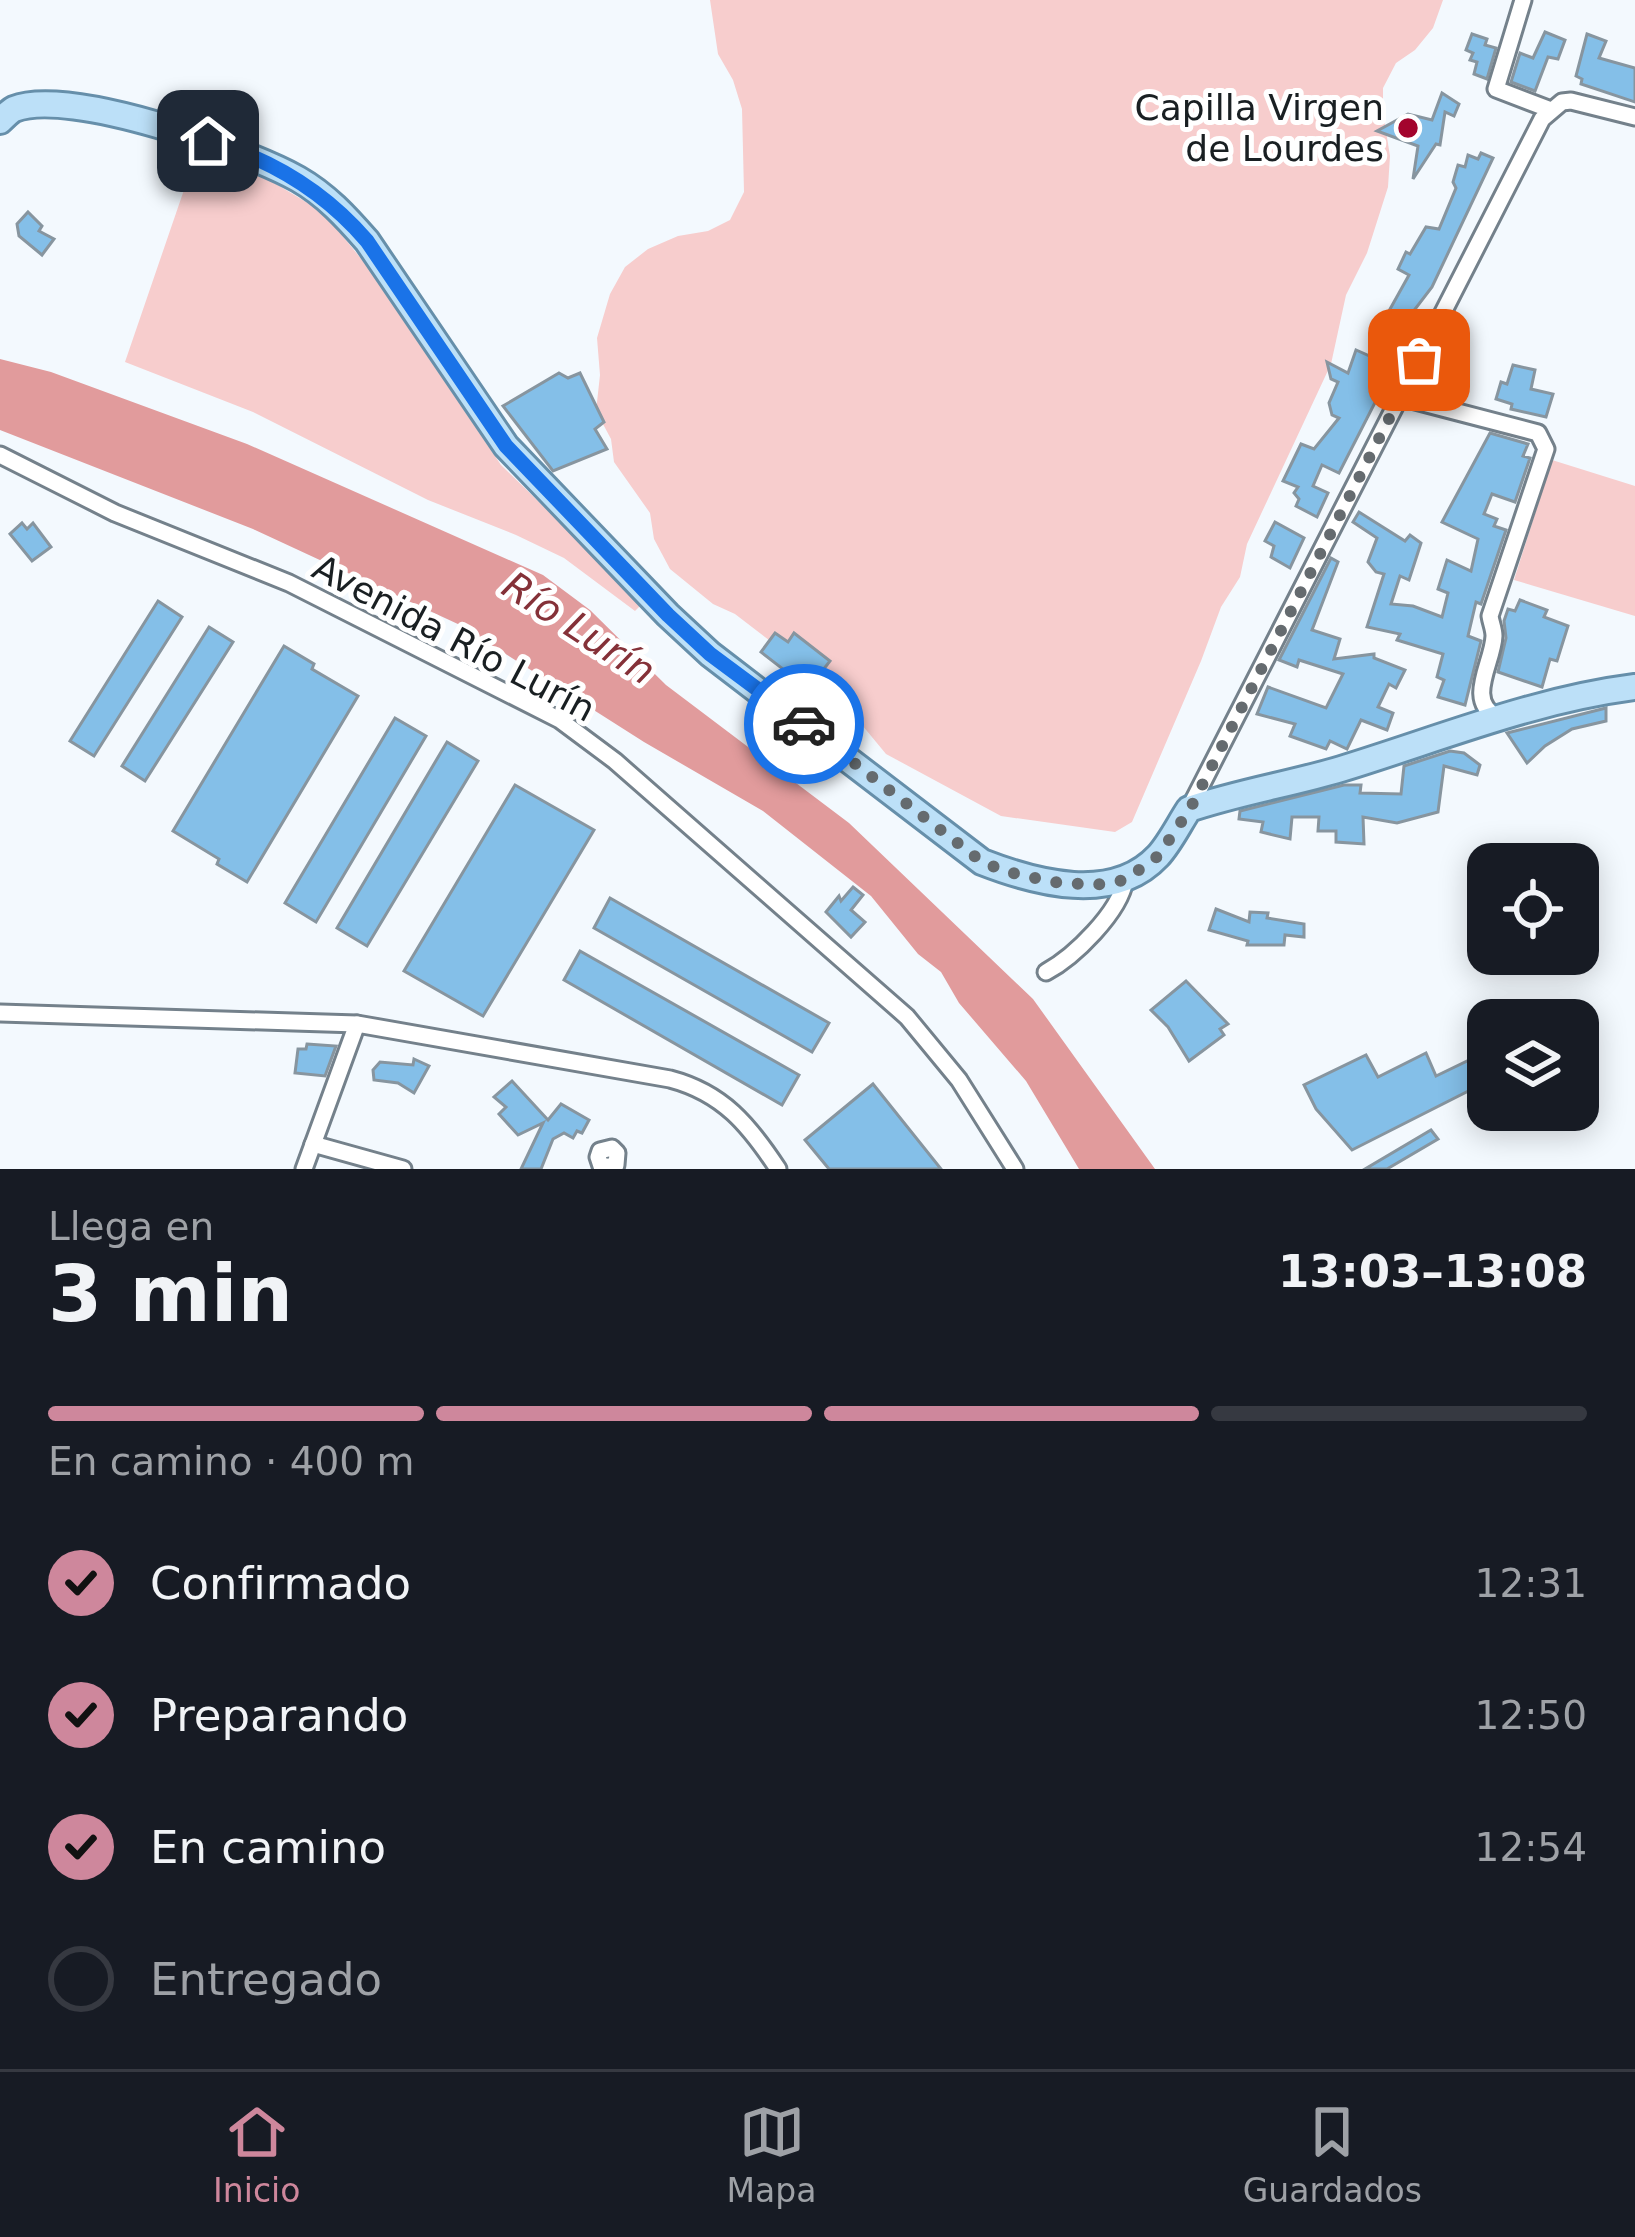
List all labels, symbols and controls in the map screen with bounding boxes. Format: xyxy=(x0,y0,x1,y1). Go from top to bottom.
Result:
place label: Capilla Virgen de Lourdes xyxy=(1135,87,1384,169)
pin xyxy=(157,90,259,192)
icon: home xyxy=(175,108,241,174)
marker: Capilla Virgen de Lourdes xyxy=(1395,115,1421,141)
pin xyxy=(1368,309,1470,411)
icon: bag xyxy=(1386,327,1452,393)
street label: Avenida Río Lurín xyxy=(306,546,602,730)
water label: Río Lurín xyxy=(495,562,663,694)
courier xyxy=(744,664,864,784)
icon: car xyxy=(771,691,837,757)
map controls xyxy=(1467,843,1599,1131)
button: locate xyxy=(1467,843,1599,975)
button: layers xyxy=(1467,999,1599,1131)
text: Llega en xyxy=(48,1204,214,1249)
text: 13:03–13:08 xyxy=(1278,1245,1587,1298)
text: 3 min xyxy=(48,1249,293,1339)
text: En camino · 400 m xyxy=(48,1439,415,1484)
icon: check xyxy=(48,1550,114,1616)
text: Confirmado xyxy=(150,1557,411,1610)
text: 12:31 xyxy=(1475,1561,1587,1606)
icon: check xyxy=(48,1682,114,1748)
text: Preparando xyxy=(150,1689,408,1742)
text: 12:50 xyxy=(1475,1693,1587,1738)
icon: check xyxy=(48,1814,114,1880)
text: En camino xyxy=(150,1821,386,1874)
text: 12:54 xyxy=(1475,1825,1587,1870)
text: Entregado xyxy=(150,1953,382,2006)
tab: Inicio xyxy=(213,2099,300,2210)
tab: Mapa xyxy=(727,2099,816,2210)
tab: Guardados xyxy=(1243,2099,1422,2210)

